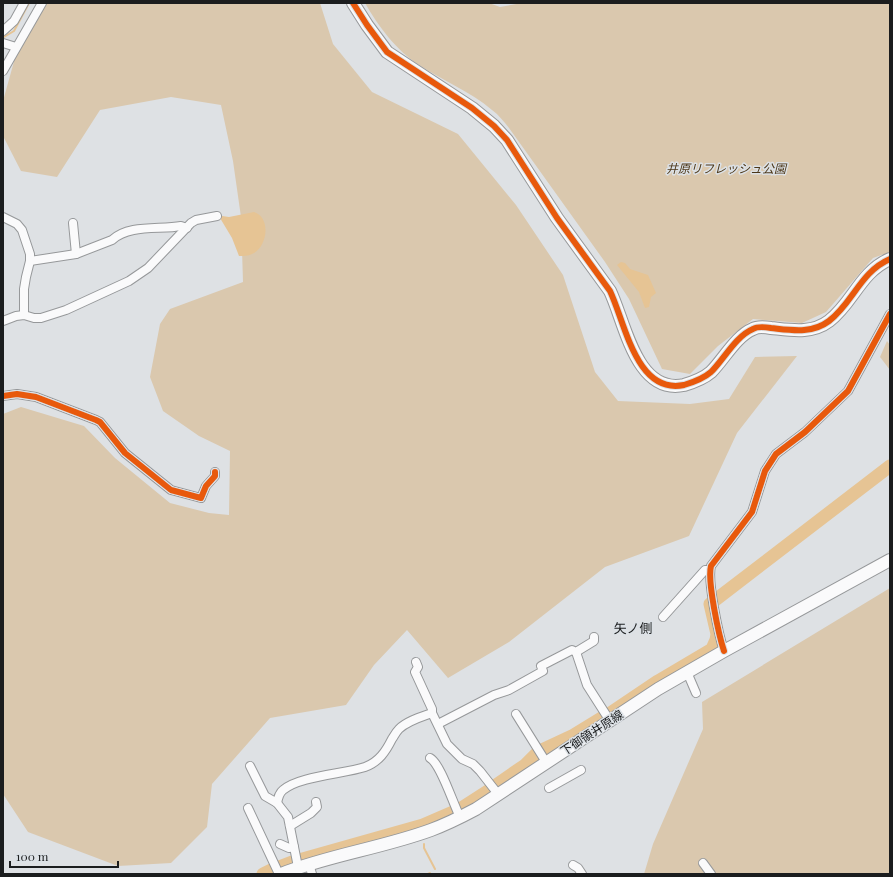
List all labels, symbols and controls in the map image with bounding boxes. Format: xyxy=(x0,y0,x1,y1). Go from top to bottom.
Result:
park label: 井原リフレッシュ公園 xyxy=(666,160,788,176)
district label: 矢ノ側 xyxy=(613,619,653,636)
street label: 下御領井原線 xyxy=(557,706,626,758)
scale bar xyxy=(10,843,118,869)
text: 100 m xyxy=(16,848,49,864)

